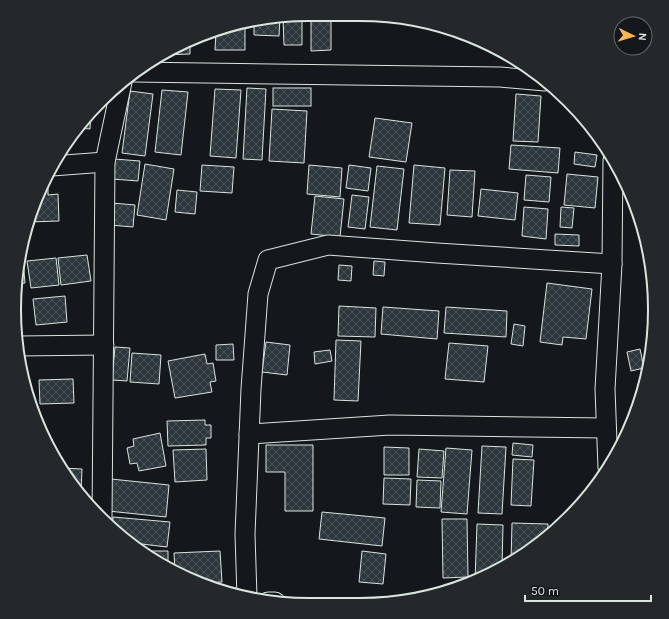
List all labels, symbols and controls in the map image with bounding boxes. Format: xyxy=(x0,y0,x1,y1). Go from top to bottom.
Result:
north arrow xyxy=(613,16,653,56)
text: N xyxy=(636,32,649,41)
scale bar xyxy=(525,577,651,603)
text: 50 m xyxy=(531,584,559,598)

